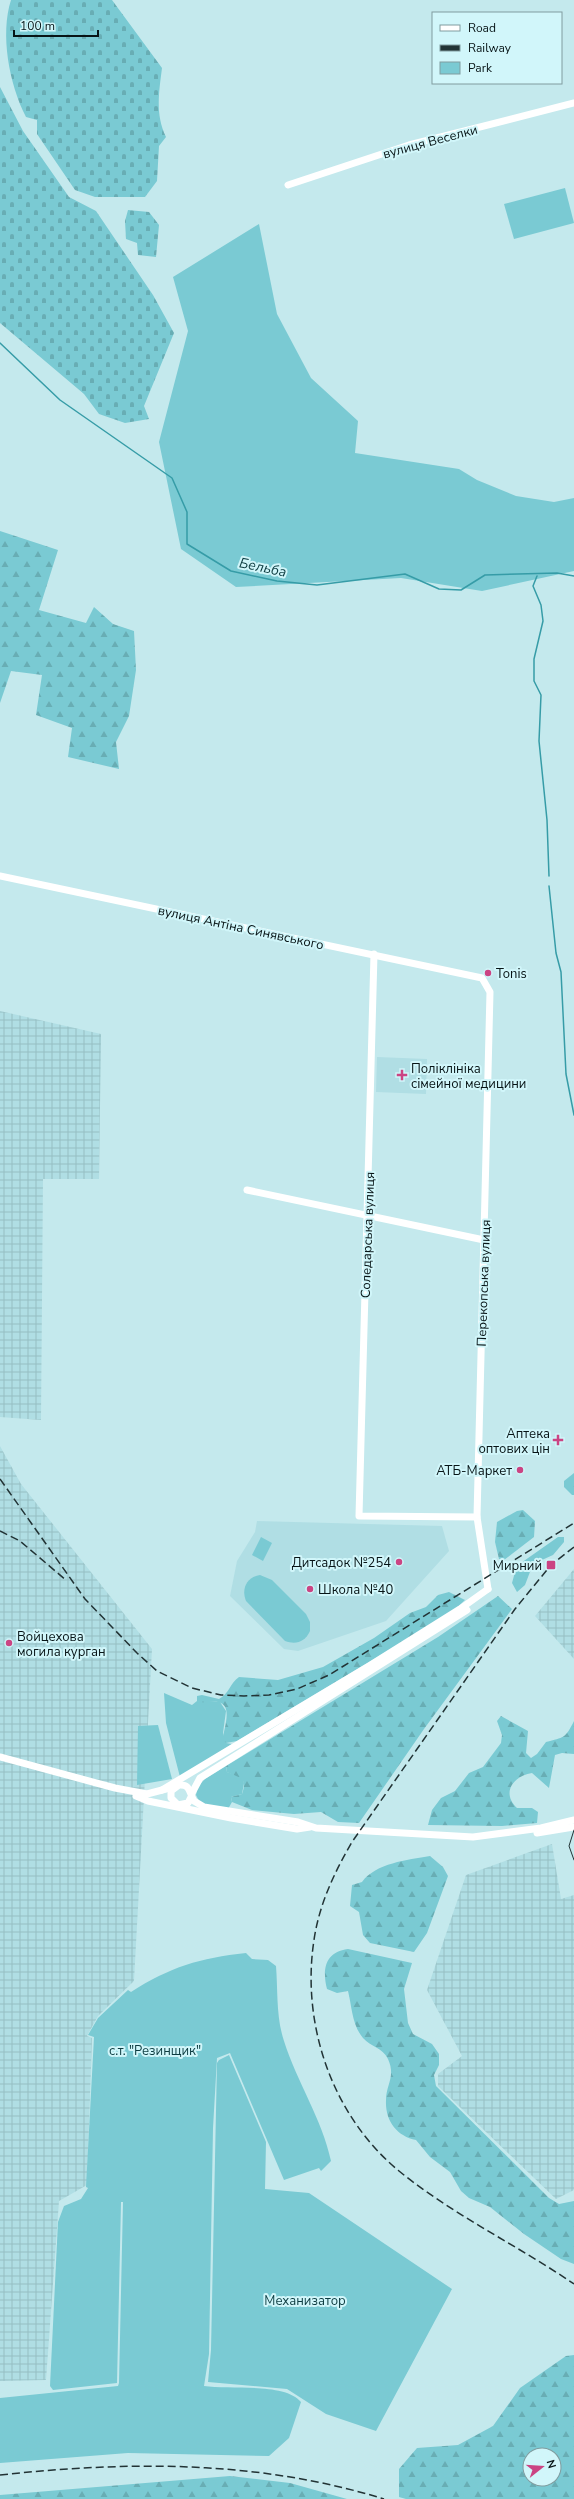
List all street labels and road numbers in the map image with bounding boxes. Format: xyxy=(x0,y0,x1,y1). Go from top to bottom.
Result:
street label: вулиця Веселки xyxy=(381,121,480,163)
street label: вулиця Антіна Синявського xyxy=(156,902,325,954)
street label: Соледарська вулиця xyxy=(357,1172,379,1299)
street label: Перекопська вулиця xyxy=(473,1219,495,1347)

